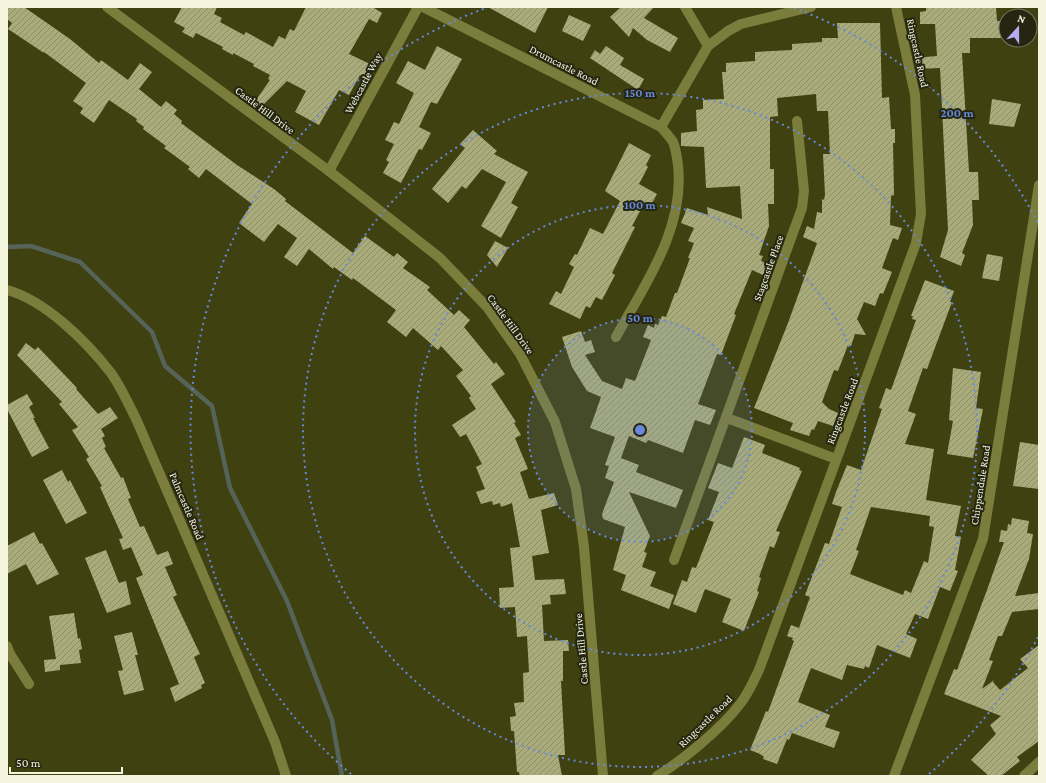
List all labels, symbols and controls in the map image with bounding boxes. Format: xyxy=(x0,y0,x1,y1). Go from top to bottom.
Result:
north arrow xyxy=(998,8,1038,48)
text: N xyxy=(1016,12,1028,26)
street label: Ringcastle Road xyxy=(904,18,931,89)
street label: Drumcastle Road xyxy=(528,42,601,88)
street label: Webcastle Way xyxy=(342,50,385,116)
street label: Castle Hill Drive xyxy=(233,84,297,136)
text: 150 m xyxy=(625,86,656,100)
text: 200 m xyxy=(940,106,974,120)
text: 100 m xyxy=(624,198,657,212)
street label: Stagcastle Place xyxy=(751,233,786,303)
street label: Castle Hill Drive xyxy=(485,292,537,356)
text: 50 m xyxy=(627,311,654,325)
street label: Ringcastle Road xyxy=(824,376,861,446)
centre of rings xyxy=(633,423,647,437)
street label: Chippendale Road xyxy=(968,444,993,526)
street label: Palmcastle Road xyxy=(167,471,207,542)
street label: Castle Hill Drive xyxy=(572,613,590,685)
street label: Ringcastle Road xyxy=(676,692,735,750)
scale bar xyxy=(10,749,122,775)
text: 50 m xyxy=(16,756,41,770)

